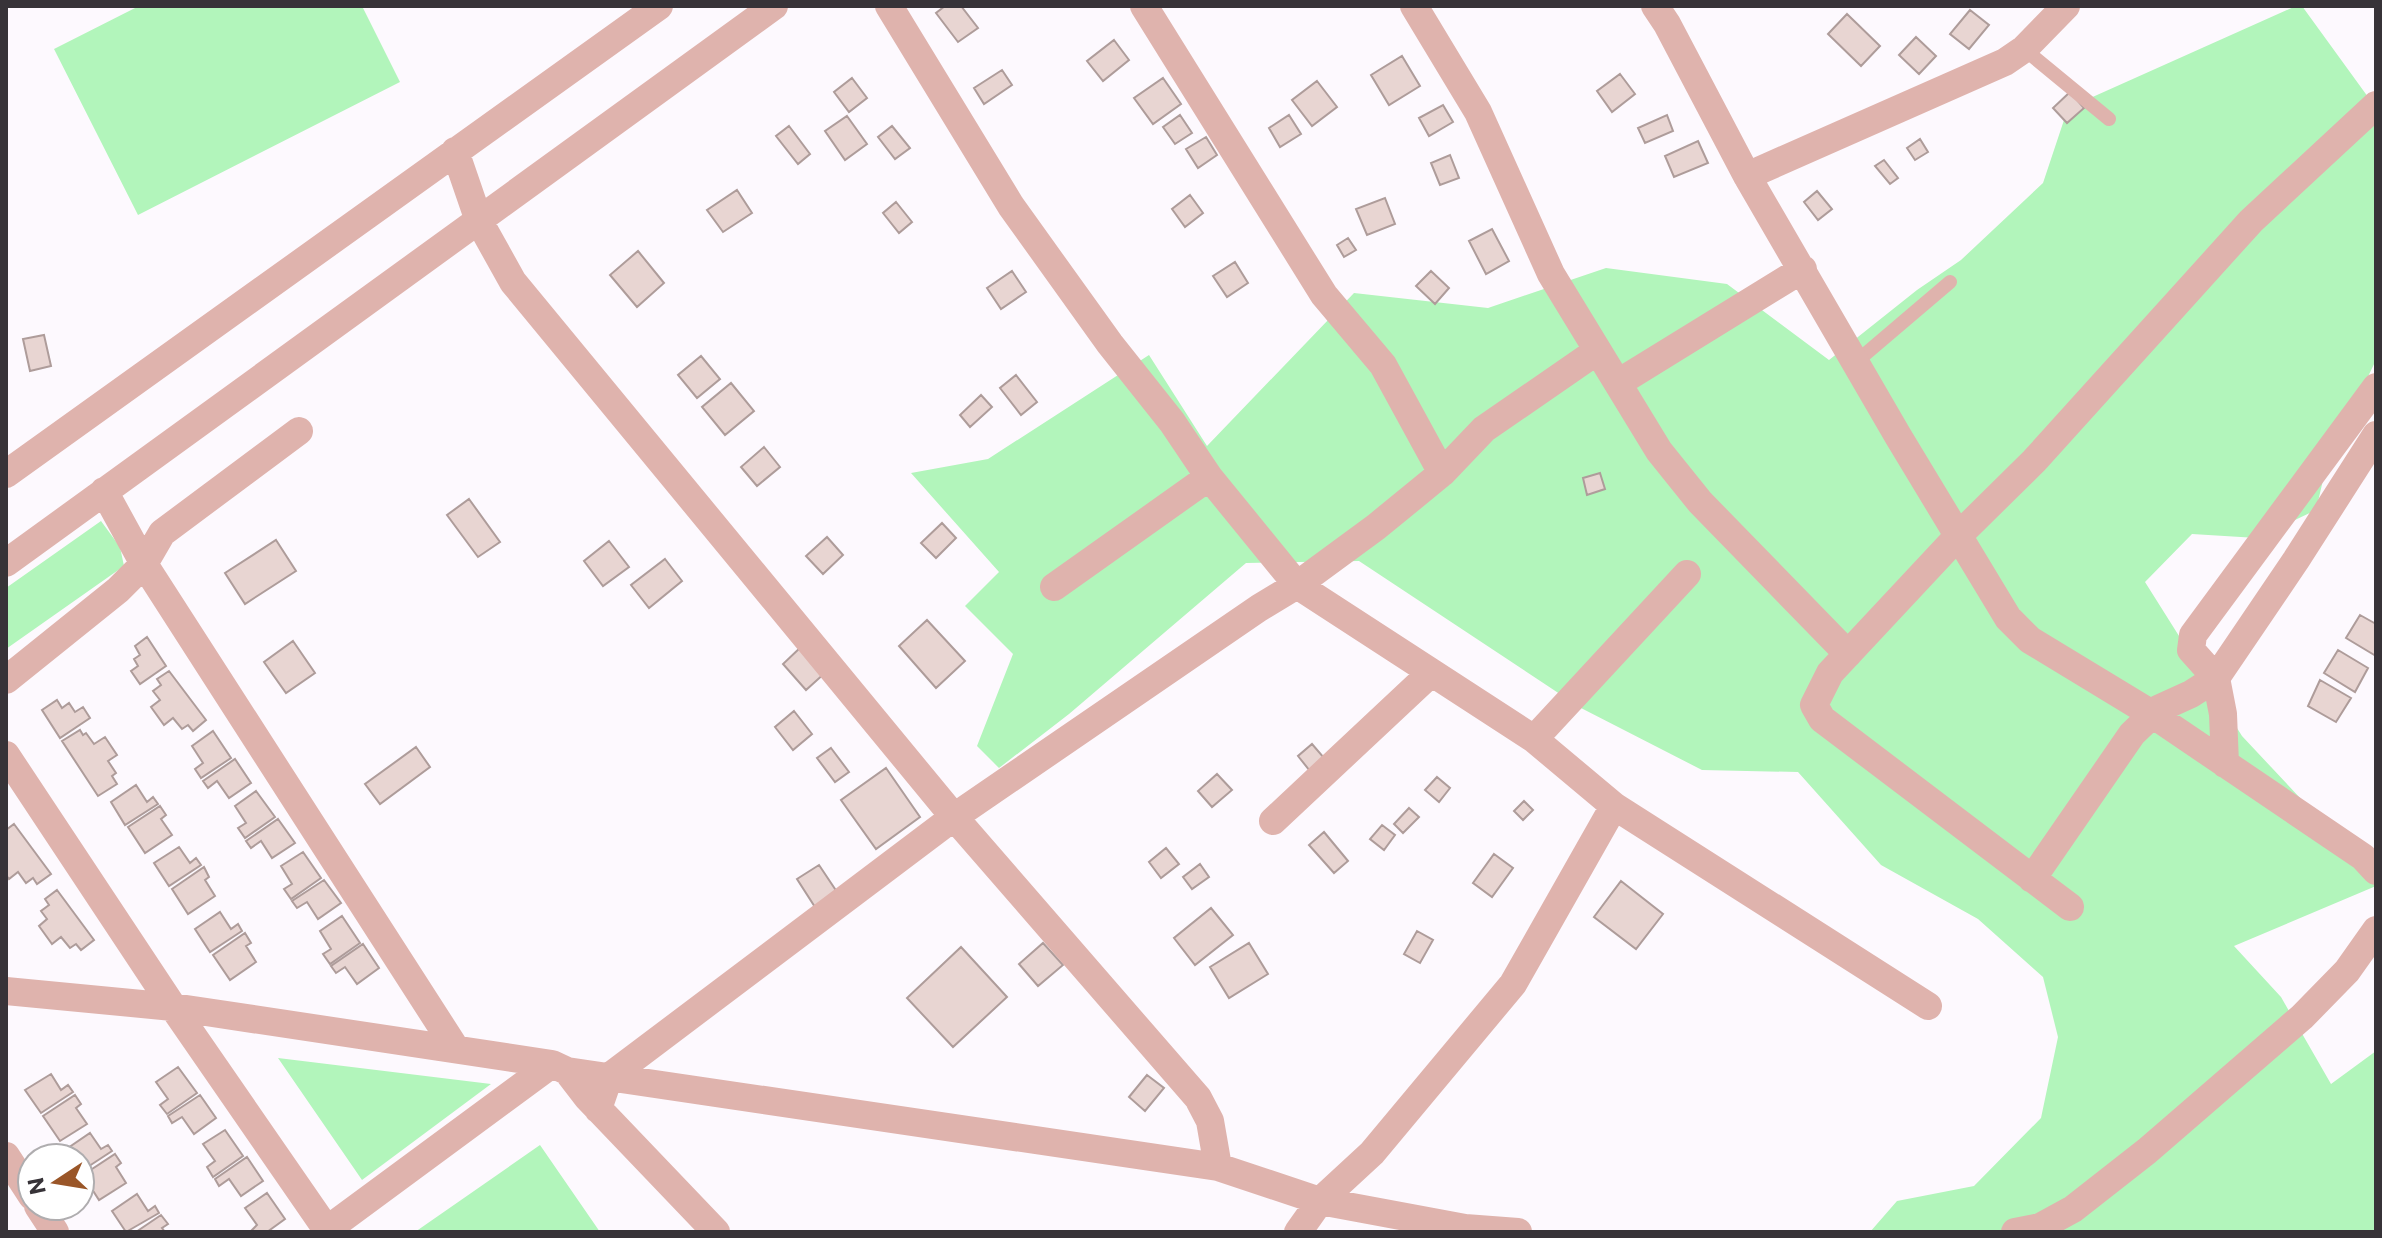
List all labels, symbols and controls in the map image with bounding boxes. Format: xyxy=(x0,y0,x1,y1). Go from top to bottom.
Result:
north arrow xyxy=(16,1142,96,1222)
text: N xyxy=(21,1175,51,1197)

